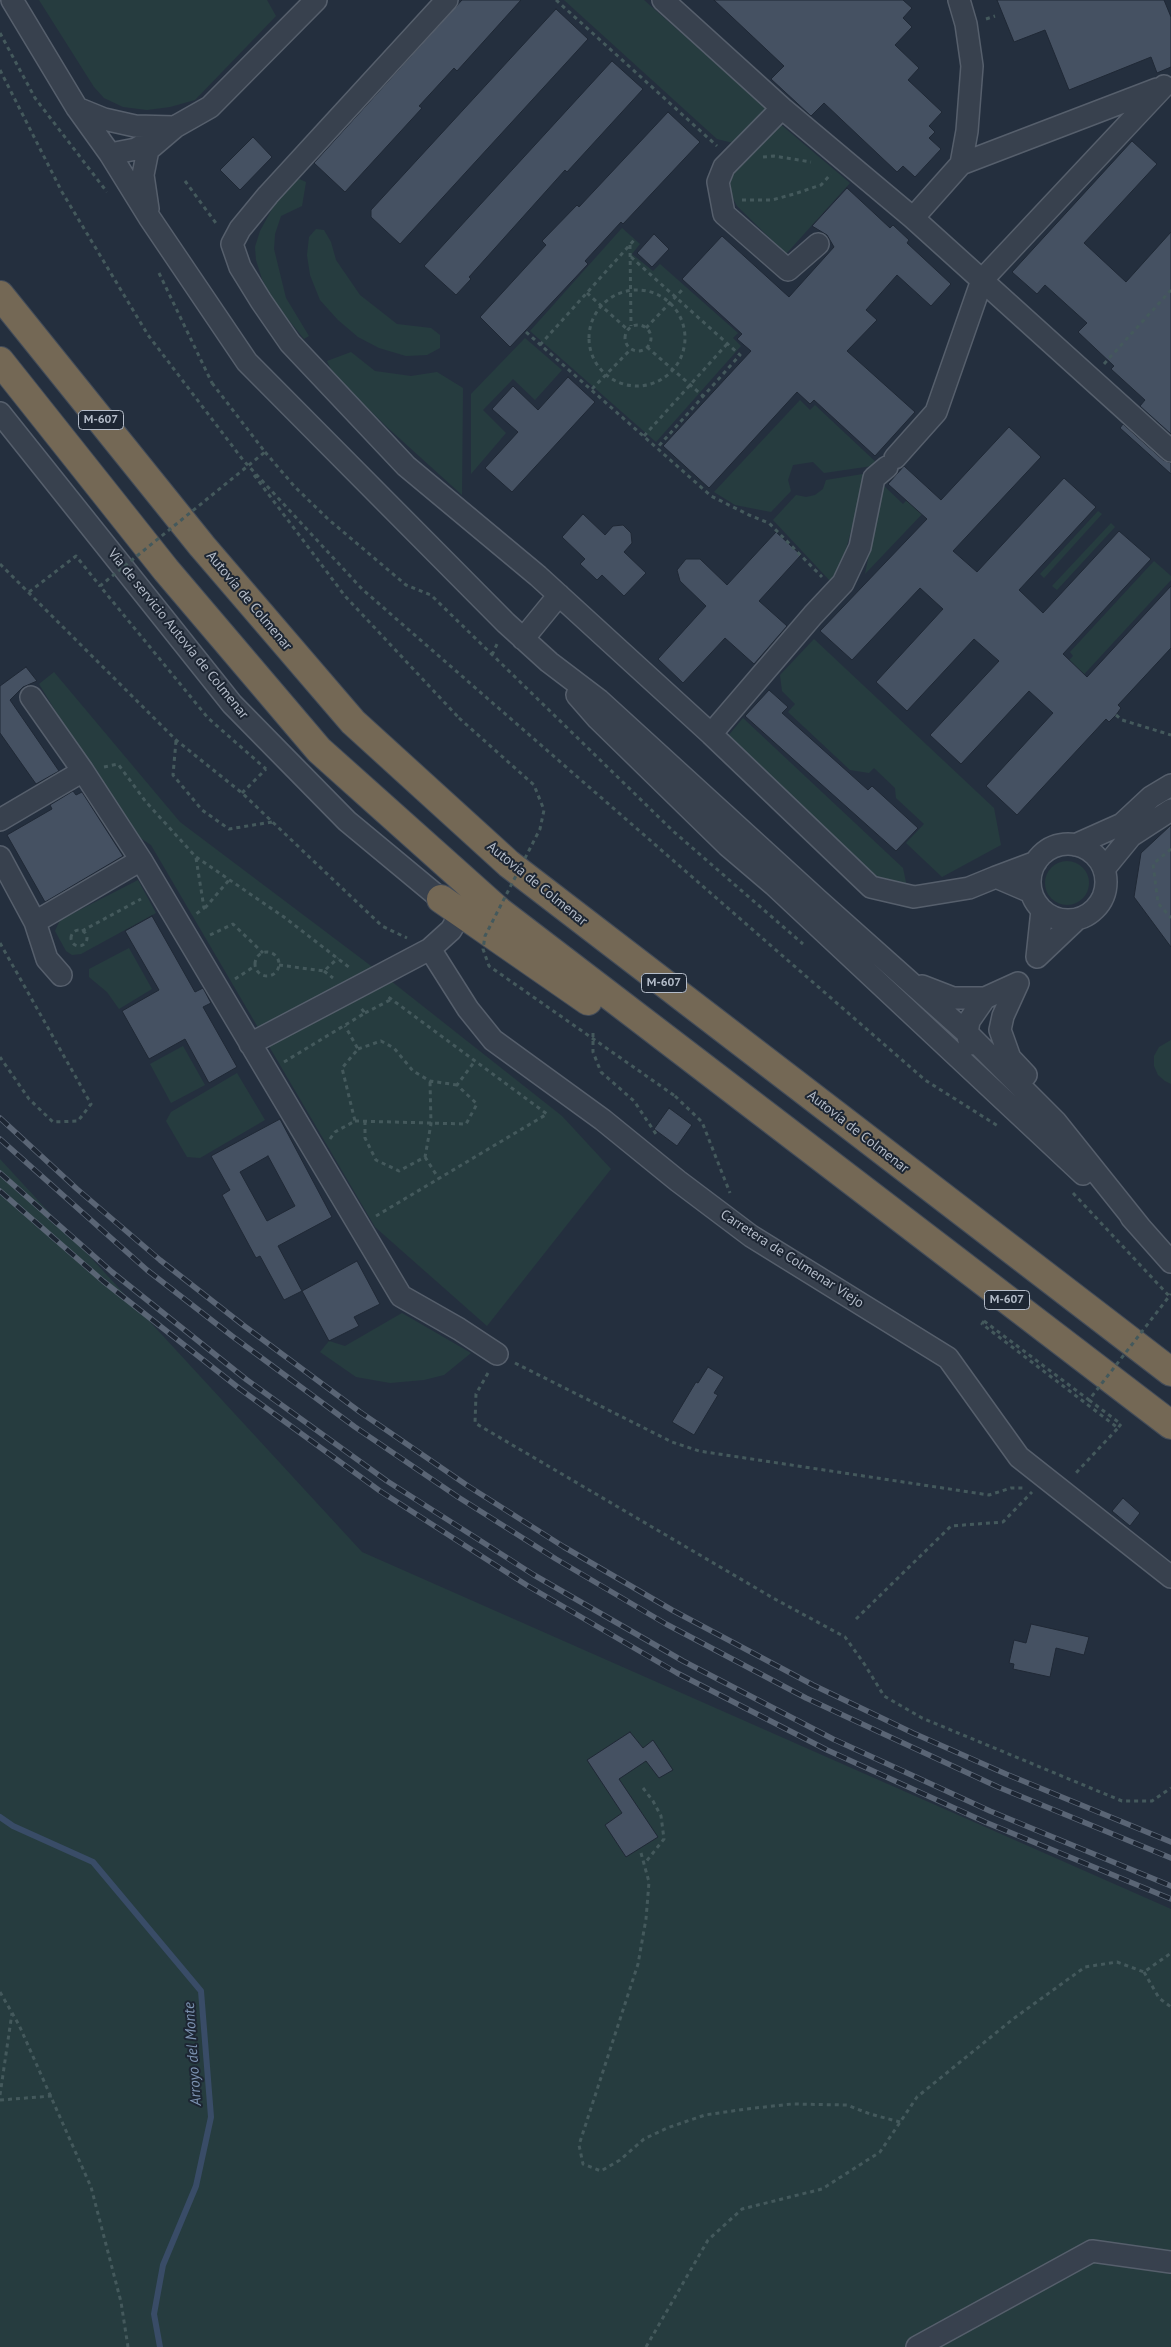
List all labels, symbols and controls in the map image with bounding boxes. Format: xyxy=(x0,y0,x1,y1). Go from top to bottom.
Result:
road number: M-607 xyxy=(78,410,124,430)
street label: Vía de servicio Autovía de Colmenar xyxy=(104,546,252,722)
street label: Autovía de Colmenar xyxy=(203,548,295,654)
street label: Autovía de Colmenar xyxy=(483,838,591,930)
road number: M-607 xyxy=(642,974,686,992)
street label: Autovía de Colmenar xyxy=(804,1087,912,1177)
street label: Carretera de Colmenar Viejo xyxy=(717,1206,867,1312)
road number: M-607 xyxy=(984,1290,1030,1310)
water label: Arroyo del Monte xyxy=(180,2001,206,2107)

